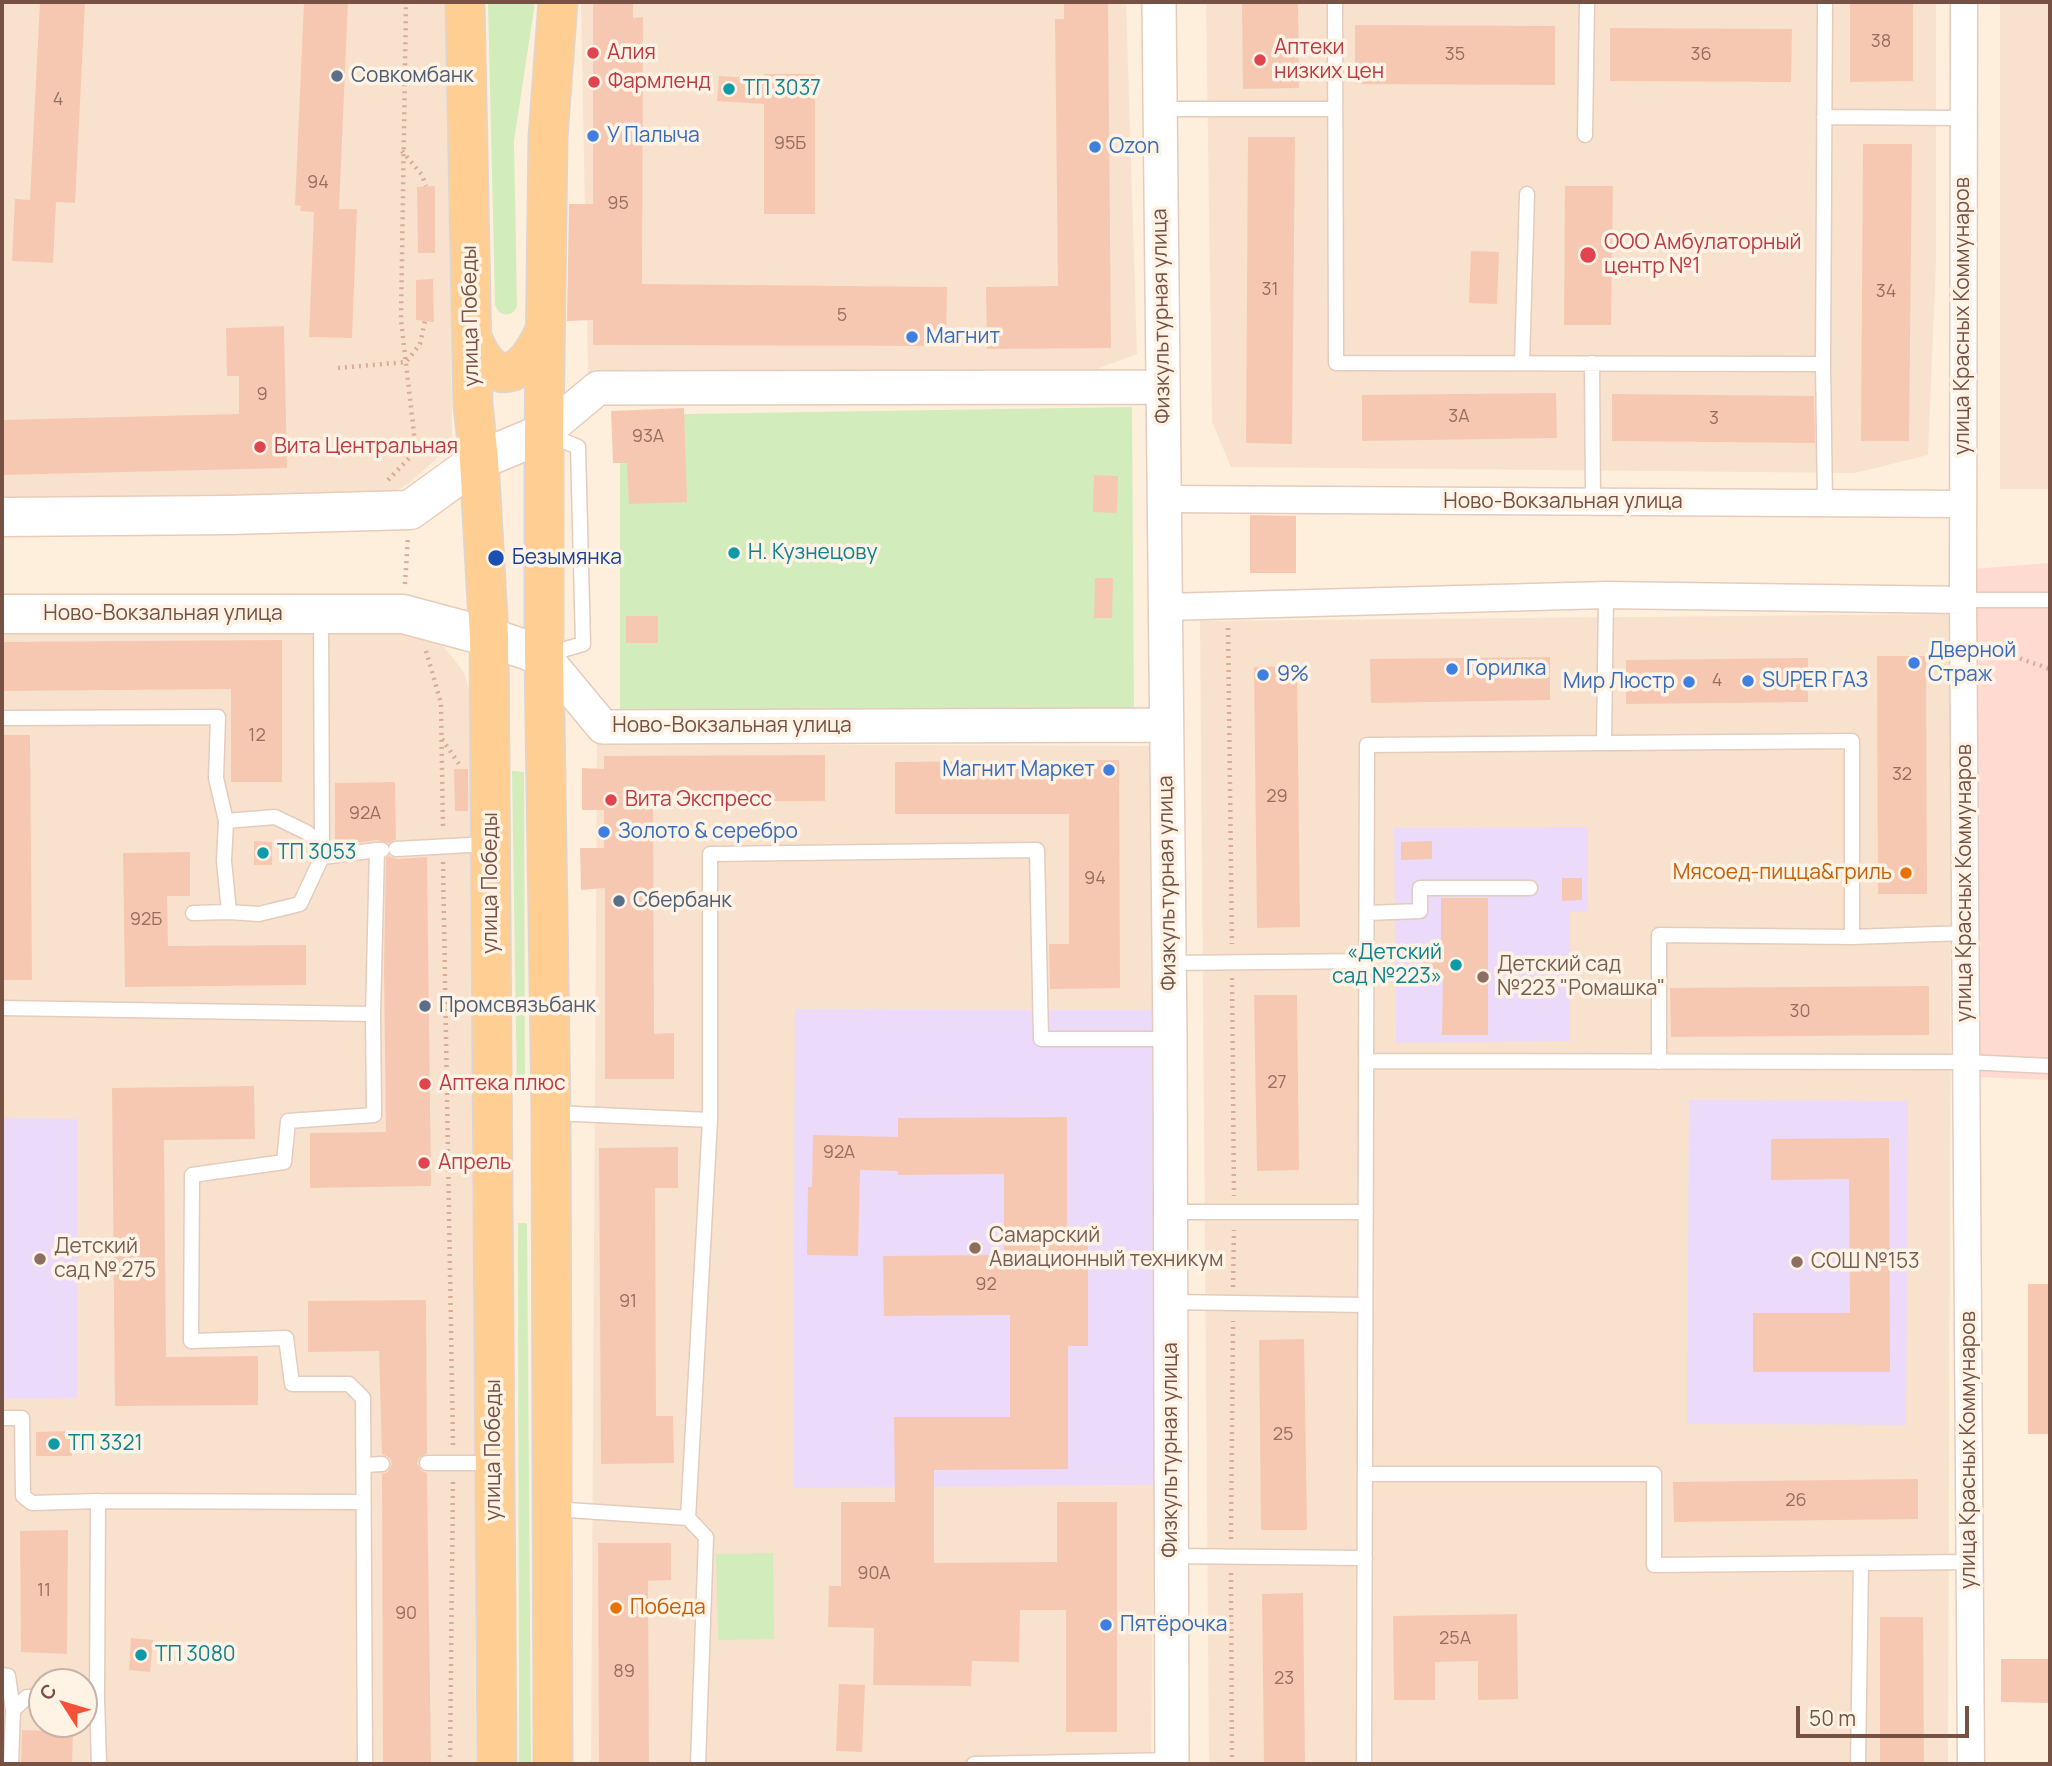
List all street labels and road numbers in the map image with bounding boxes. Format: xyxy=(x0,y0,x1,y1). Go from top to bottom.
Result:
street label: улица Красных Коммунаров xyxy=(1950,177,1976,455)
street label: Физкультурная улица xyxy=(1148,208,1176,424)
street label: улица Победы xyxy=(457,245,485,387)
street label: Ново-Вокзальная улица xyxy=(1443,489,1683,515)
street label: Ново-Вокзальная улица xyxy=(43,601,283,627)
street label: Ново-Вокзальная улица xyxy=(612,713,852,739)
street label: улица Красных Коммунаров xyxy=(1952,744,1978,1022)
street label: Физкультурная улица xyxy=(1154,775,1182,991)
street label: улица Победы xyxy=(478,812,504,954)
street label: улица Красных Коммунаров xyxy=(1956,1311,1982,1589)
street label: Физкультурная улица xyxy=(1158,1342,1184,1558)
street label: улица Победы xyxy=(481,1379,507,1521)

